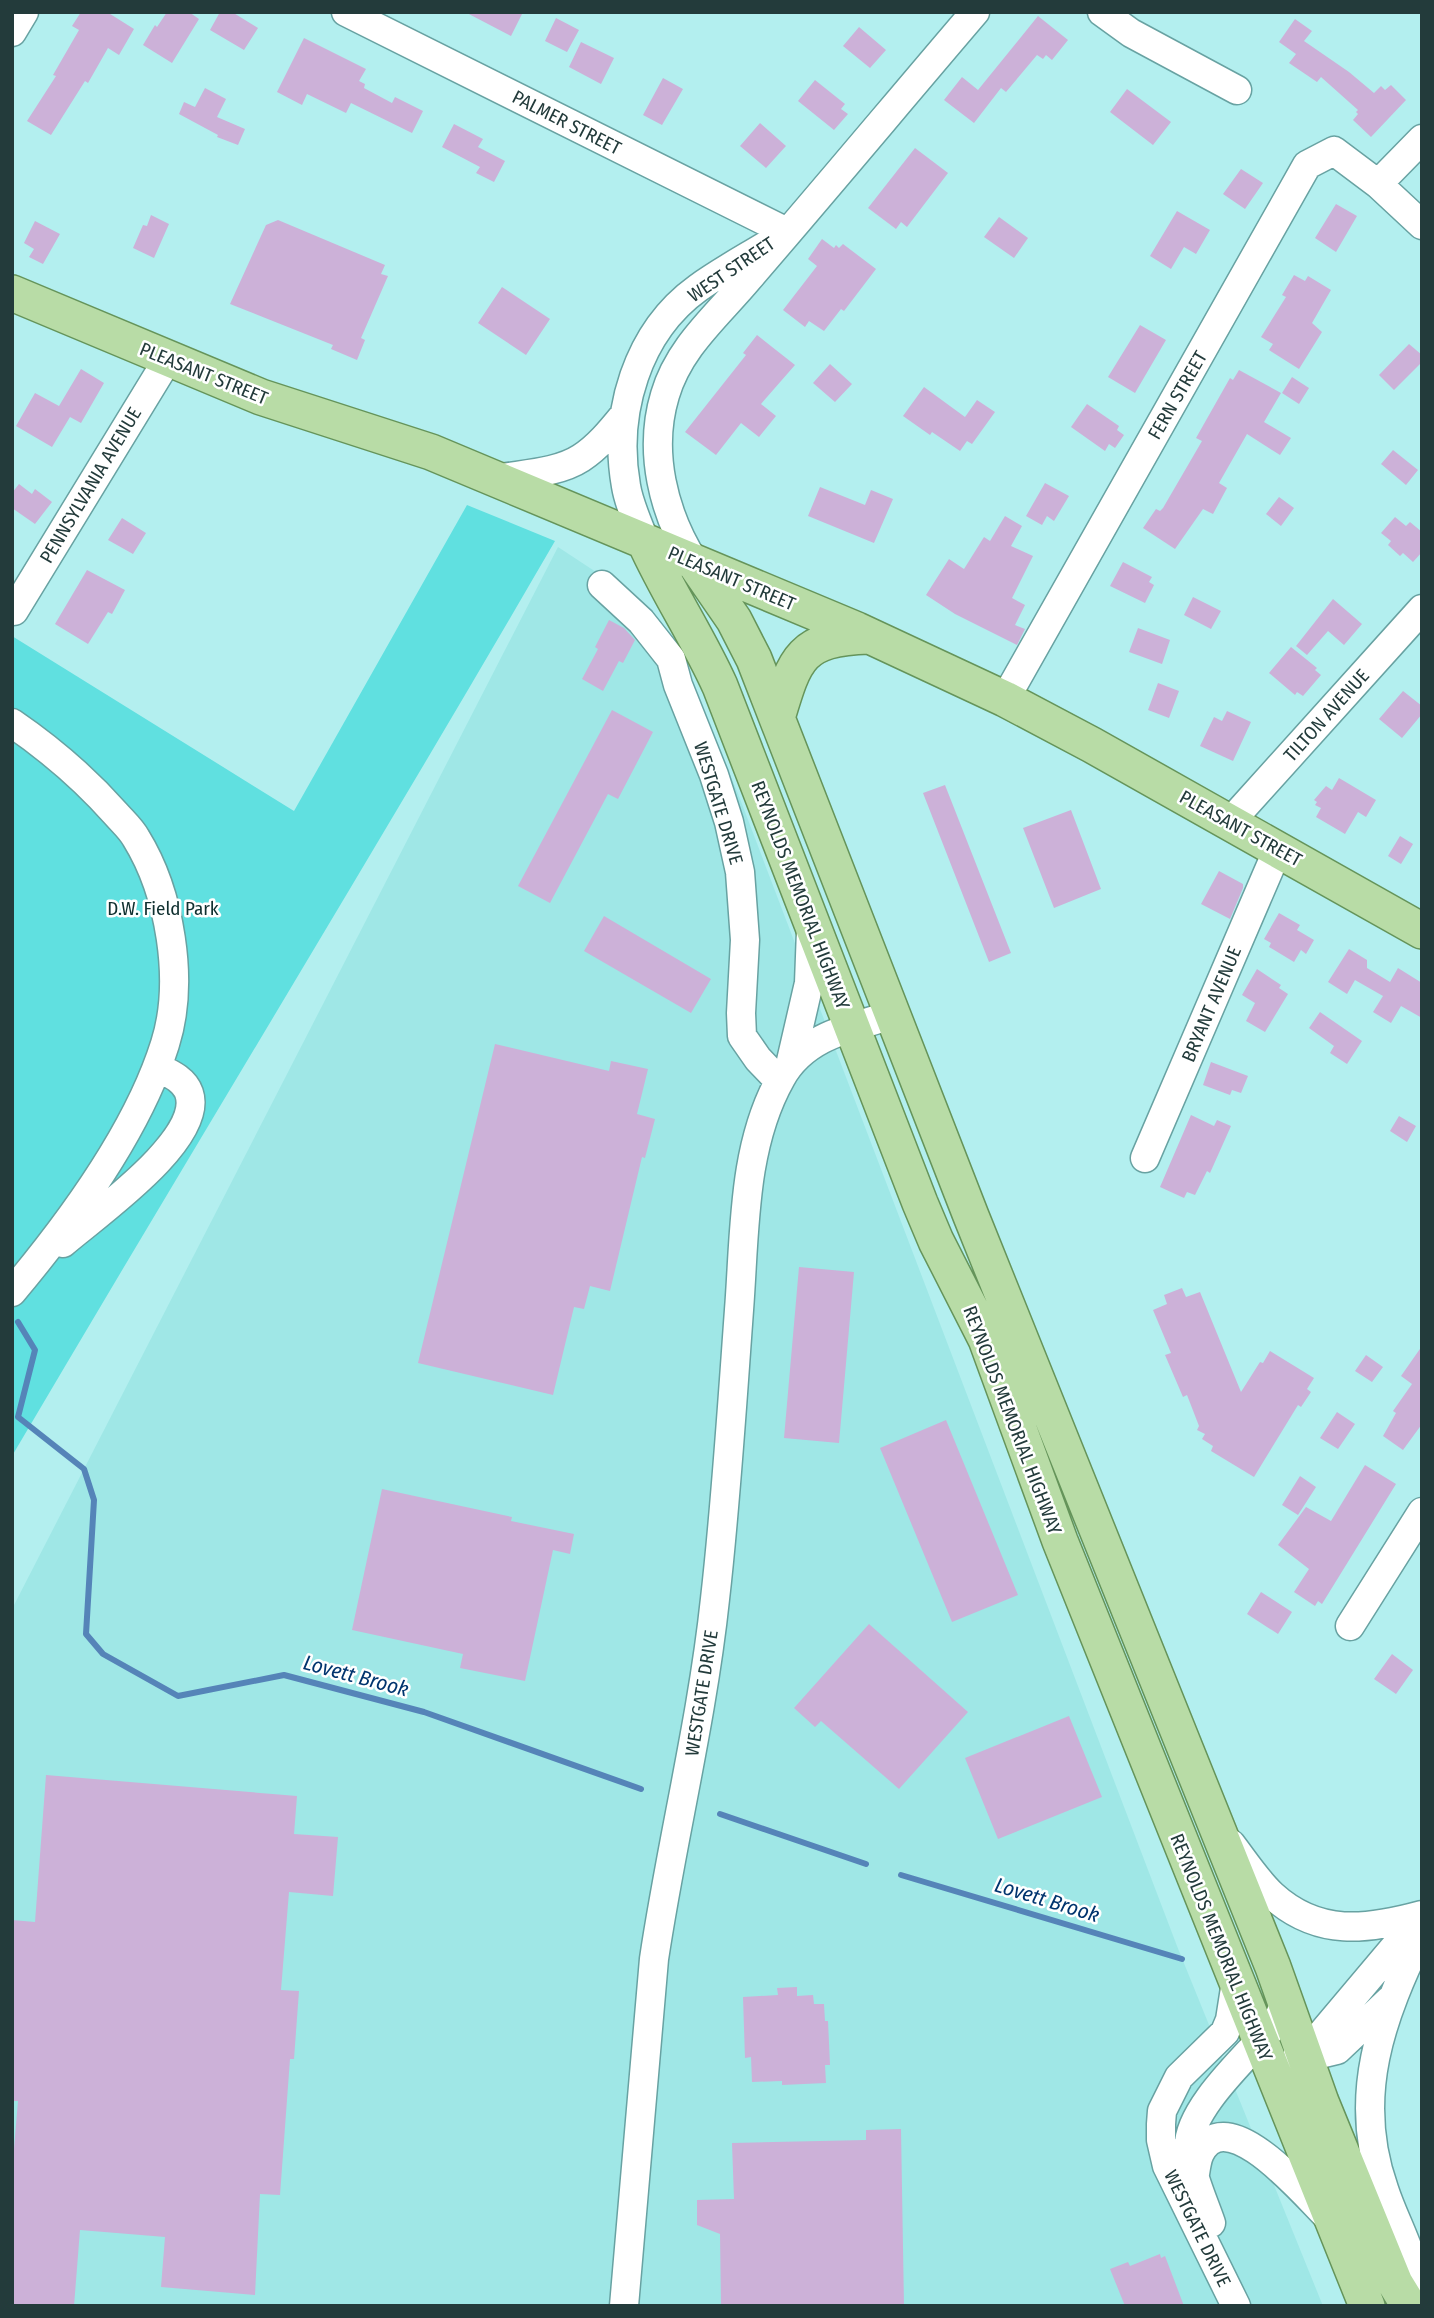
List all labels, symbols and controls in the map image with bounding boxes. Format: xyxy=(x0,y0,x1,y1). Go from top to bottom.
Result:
street label: PALMER STREET xyxy=(509,85,625,160)
street label: WEST STREET xyxy=(683,232,779,307)
street label: PLEASANT STREET xyxy=(136,337,271,410)
street label: FERN STREET xyxy=(1143,347,1212,444)
street label: PENNSYLVANIA AVENUE xyxy=(35,403,146,567)
street label: PLEASANT STREET xyxy=(665,541,799,616)
street label: TILTON AVENUE xyxy=(1279,664,1374,766)
street label: WESTGATE DRIVE xyxy=(689,739,748,867)
street label: REYNOLDS MEMORIAL HIGHWAY xyxy=(746,778,855,1013)
street label: PLEASANT STREET xyxy=(1176,785,1306,872)
park label: D.W. Field Park xyxy=(107,897,219,920)
street label: BRYANT AVENUE xyxy=(1177,943,1246,1066)
street label: REYNOLDS MEMORIAL HIGHWAY xyxy=(958,1303,1067,1538)
street label: WESTGATE DRIVE xyxy=(680,1628,723,1758)
water label: Lovett Brook xyxy=(300,1649,412,1703)
street label: REYNOLDS MEMORIAL HIGHWAY xyxy=(1165,1830,1278,2065)
water label: Lovett Brook xyxy=(992,1872,1102,1928)
street label: WESTGATE DRIVE xyxy=(1159,2166,1236,2290)

